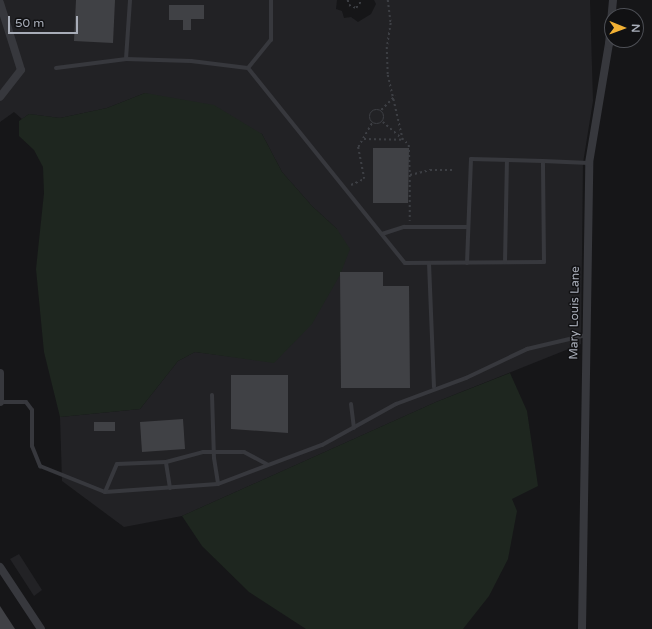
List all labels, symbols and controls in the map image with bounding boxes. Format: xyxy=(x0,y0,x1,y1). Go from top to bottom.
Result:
scale bar xyxy=(10,8,80,34)
north arrow xyxy=(604,8,644,48)
text: 50 m xyxy=(15,16,44,30)
text: N xyxy=(629,24,642,33)
street label: Mary Louis Lane xyxy=(567,266,583,360)

